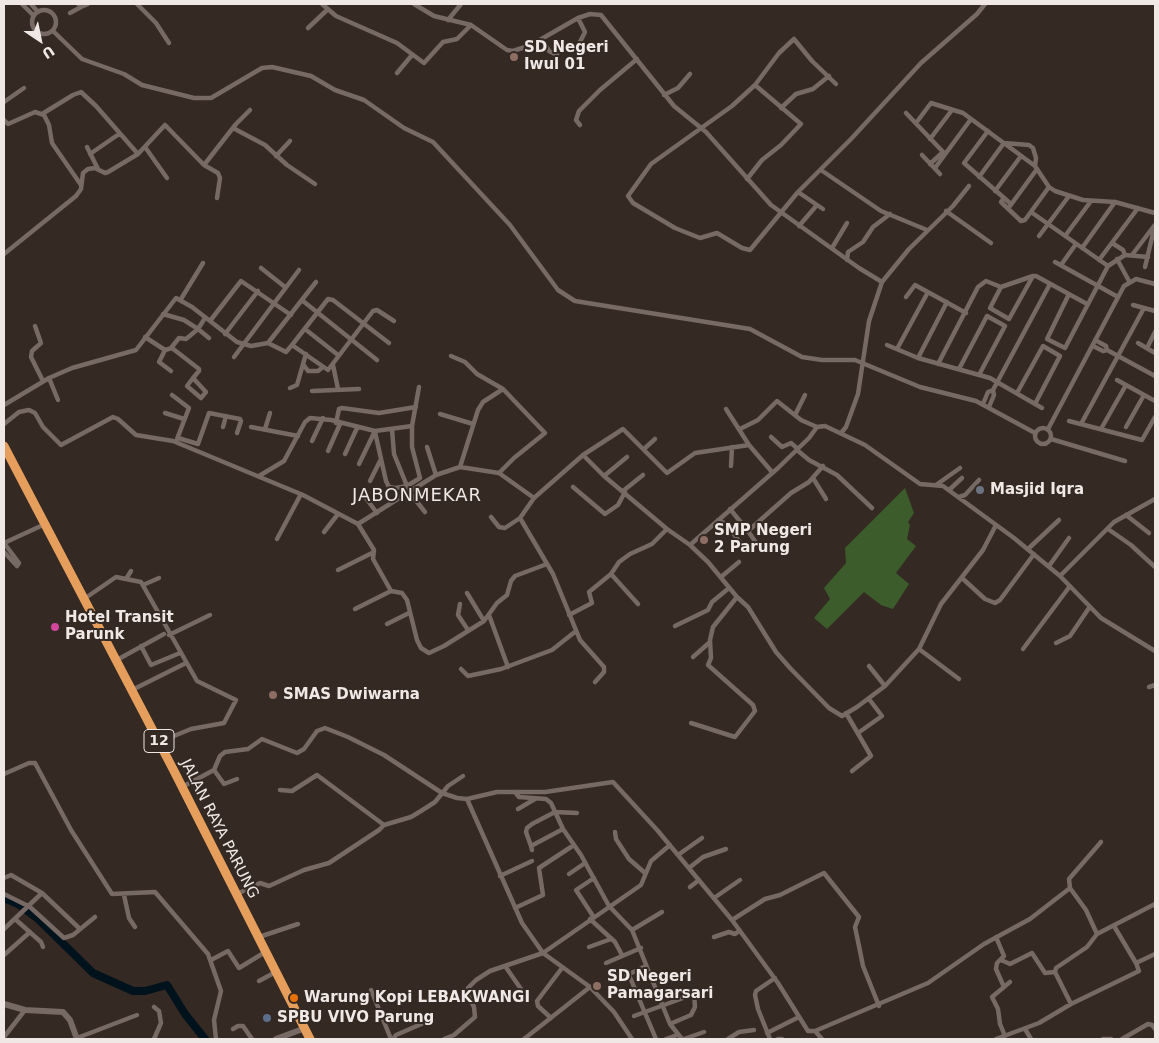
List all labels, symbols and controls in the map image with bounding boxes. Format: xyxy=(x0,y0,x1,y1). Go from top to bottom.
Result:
north arrow xyxy=(15,15,65,65)
place label: SD Negeri Iwul 01 xyxy=(524,39,609,74)
text: U xyxy=(39,43,58,62)
marker: SD Negeri Iwul 01 xyxy=(508,51,520,63)
place label: Masjid Iqra xyxy=(990,481,1084,499)
marker: Masjid Iqra xyxy=(974,484,986,496)
district label: JABONMEKAR xyxy=(351,485,483,507)
place label: SMP Negeri 2 Parung xyxy=(714,522,812,557)
marker: SMP Negeri 2 Parung xyxy=(698,534,710,546)
place label: Hotel Transit Parunk xyxy=(65,609,174,644)
marker: Hotel Transit Parunk xyxy=(49,621,61,633)
place label: SMAS Dwiwarna xyxy=(283,686,420,704)
marker: SMAS Dwiwarna xyxy=(267,689,279,701)
road number: 12 xyxy=(144,729,174,752)
street label: JALAN RAYA PARUNG xyxy=(176,756,262,902)
place label: SD Negeri Pamagarsari xyxy=(607,968,713,1003)
marker: SD Negeri Pamagarsari xyxy=(591,980,603,992)
place label: Warung Kopi LEBAKWANGI xyxy=(304,989,530,1007)
marker: Warung Kopi LEBAKWANGI xyxy=(288,992,300,1004)
place label: SPBU VIVO Parung xyxy=(277,1009,434,1027)
marker: SPBU VIVO Parung xyxy=(261,1012,273,1024)

